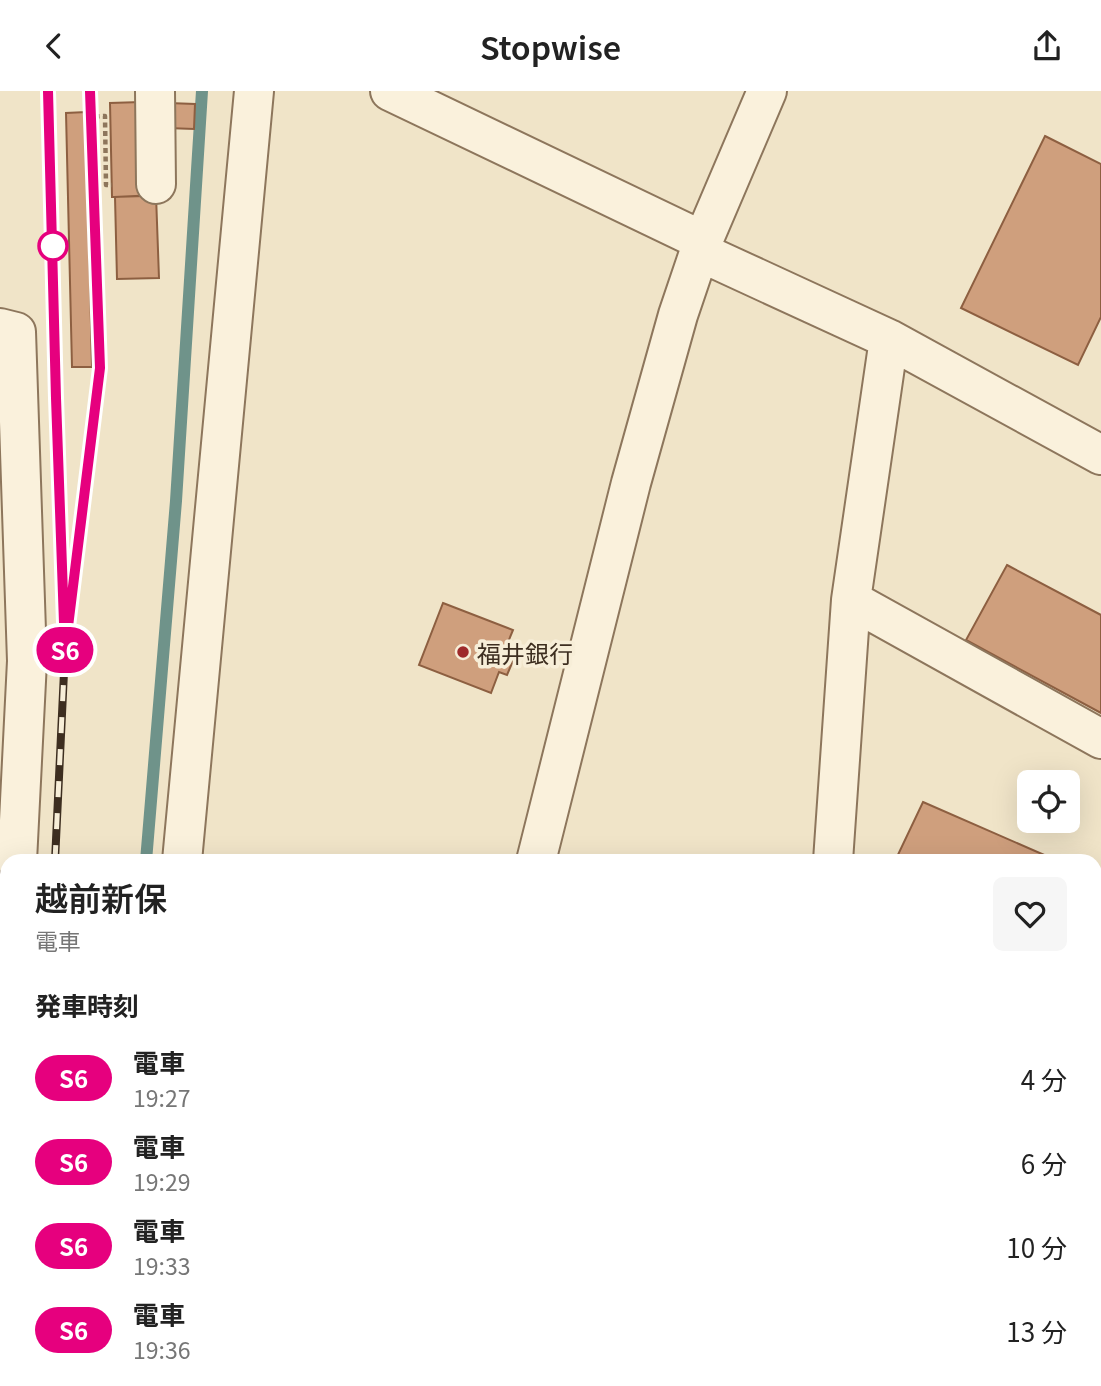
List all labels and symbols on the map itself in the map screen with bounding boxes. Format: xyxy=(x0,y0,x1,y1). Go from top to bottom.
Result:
unlabelled marker xyxy=(38,231,68,261)
line badge: S6 xyxy=(34,627,96,673)
place label: 福井銀行 xyxy=(477,635,573,670)
marker: 福井銀行 xyxy=(455,644,471,660)

